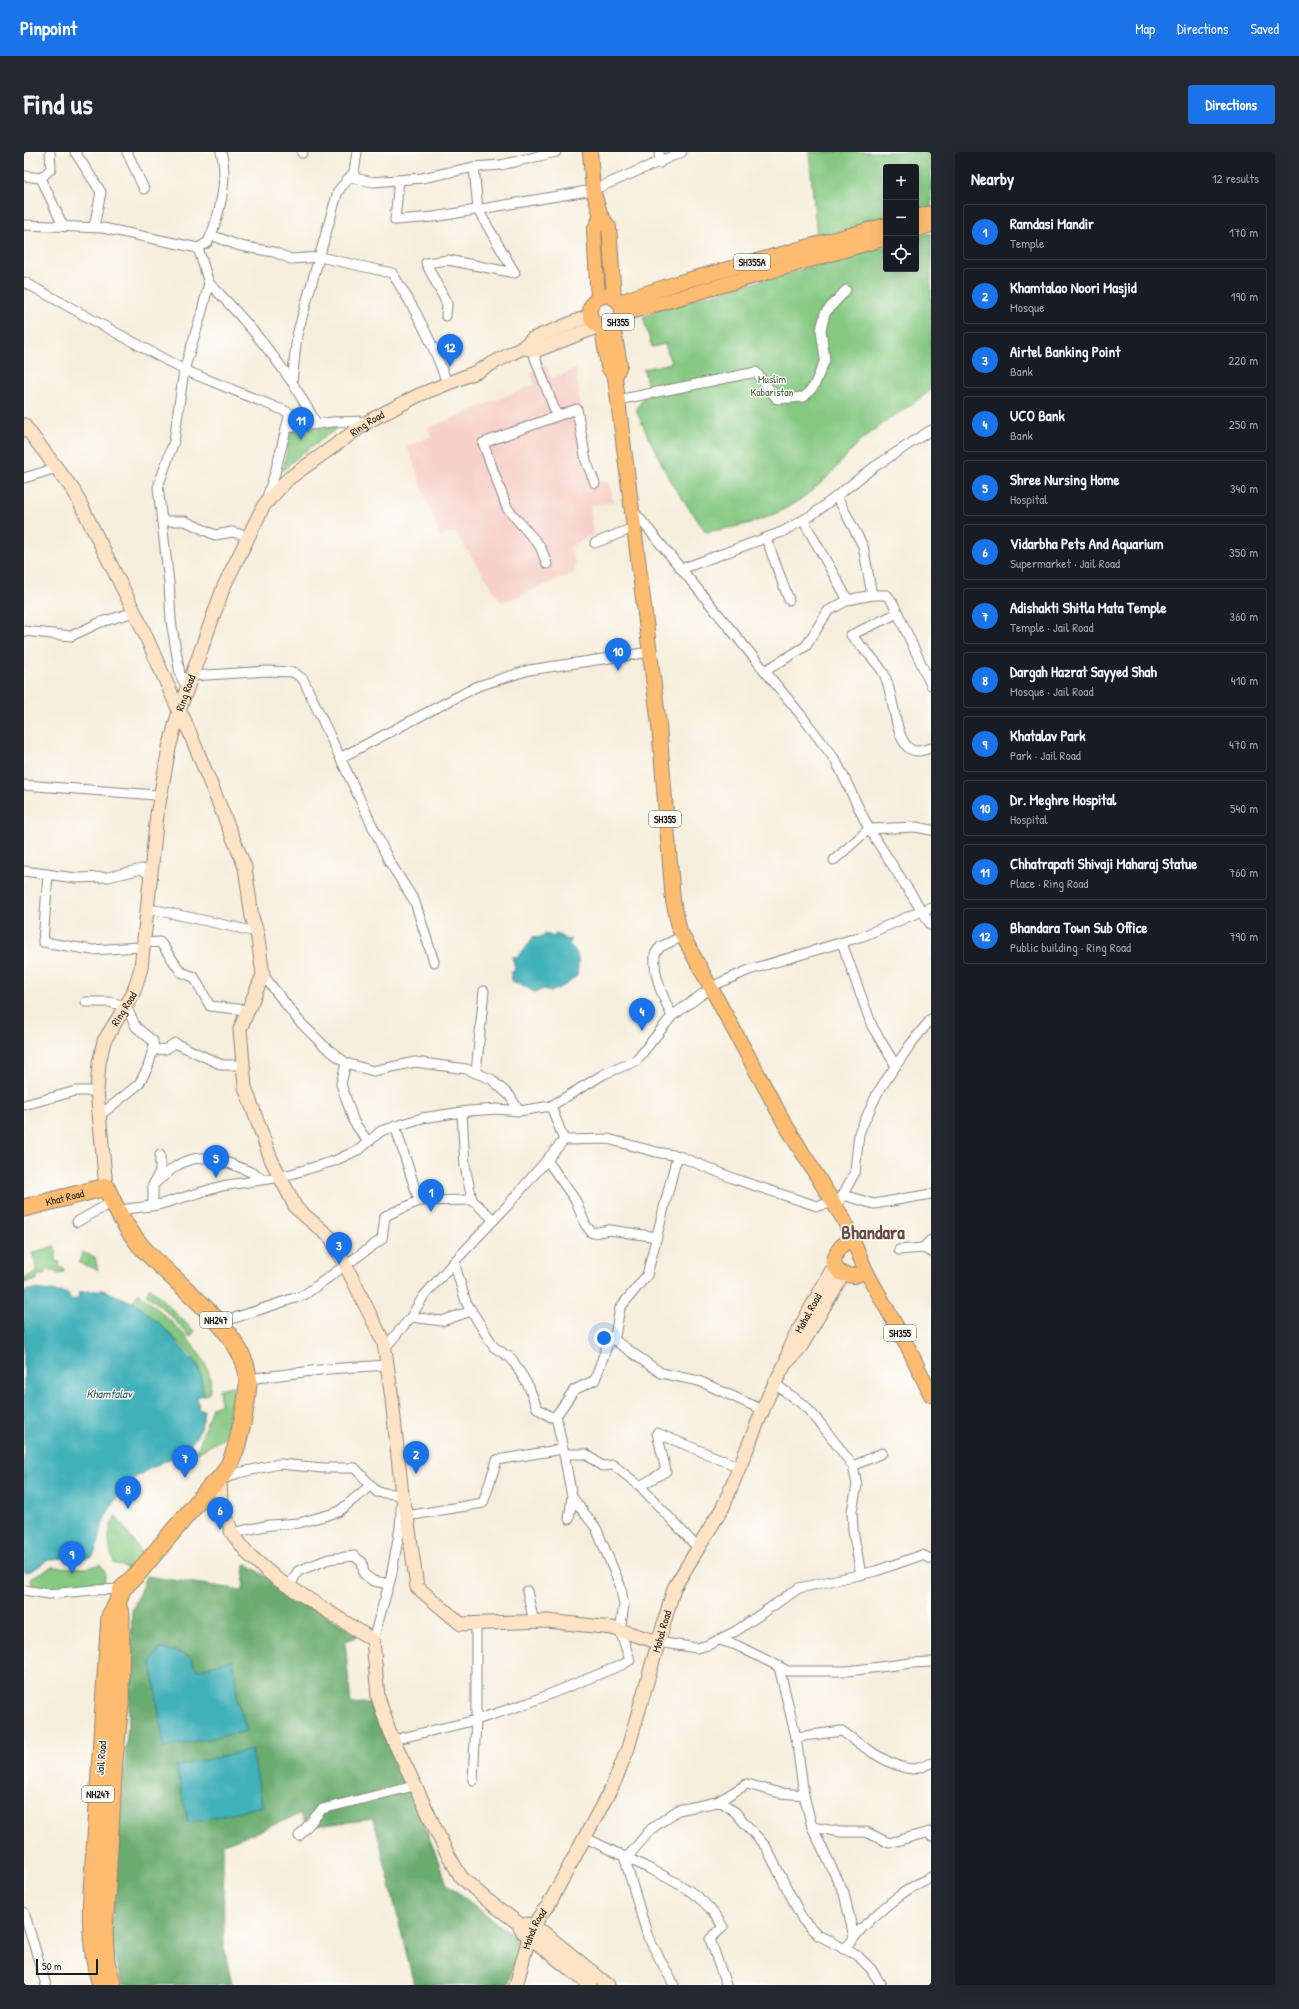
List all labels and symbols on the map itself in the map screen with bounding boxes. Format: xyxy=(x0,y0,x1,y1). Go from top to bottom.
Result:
road number: SH355A xyxy=(734,254,770,270)
road number: SH355 xyxy=(602,314,634,330)
pin: 12 xyxy=(437,334,463,367)
park label: Muslim Kabaristan xyxy=(751,372,793,399)
pin: 11 xyxy=(288,407,314,440)
street label: Ring Road xyxy=(347,407,387,439)
pin: 10 xyxy=(605,638,631,671)
street label: Ring Road xyxy=(173,672,199,713)
road number: SH355 xyxy=(649,811,681,827)
street label: Ring Road xyxy=(108,988,140,1029)
pin: 4 xyxy=(629,998,655,1031)
pin: 5 xyxy=(203,1145,229,1178)
pin: 1 xyxy=(418,1179,444,1212)
street label: Khat Road xyxy=(44,1186,86,1209)
district label: Bhandara xyxy=(841,1219,905,1245)
pin: 3 xyxy=(326,1232,352,1265)
street label: Mahal Road xyxy=(791,1290,825,1335)
road number: NH247 xyxy=(200,1312,232,1328)
road number: SH355 xyxy=(884,1325,916,1341)
your location xyxy=(594,1328,614,1348)
water label: Khamtalav xyxy=(86,1385,134,1402)
pin: 2 xyxy=(403,1441,429,1474)
pin: 7 xyxy=(172,1445,198,1478)
pin: 8 xyxy=(115,1476,141,1509)
pin: 6 xyxy=(207,1497,233,1530)
pin: 9 xyxy=(59,1541,85,1574)
street label: Mahal Road xyxy=(649,1608,674,1654)
street label: Jail Road xyxy=(93,1740,110,1776)
road number: NH247 xyxy=(82,1786,114,1802)
street label: Mahal Road xyxy=(519,1905,550,1951)
scale bar xyxy=(36,1957,98,1976)

